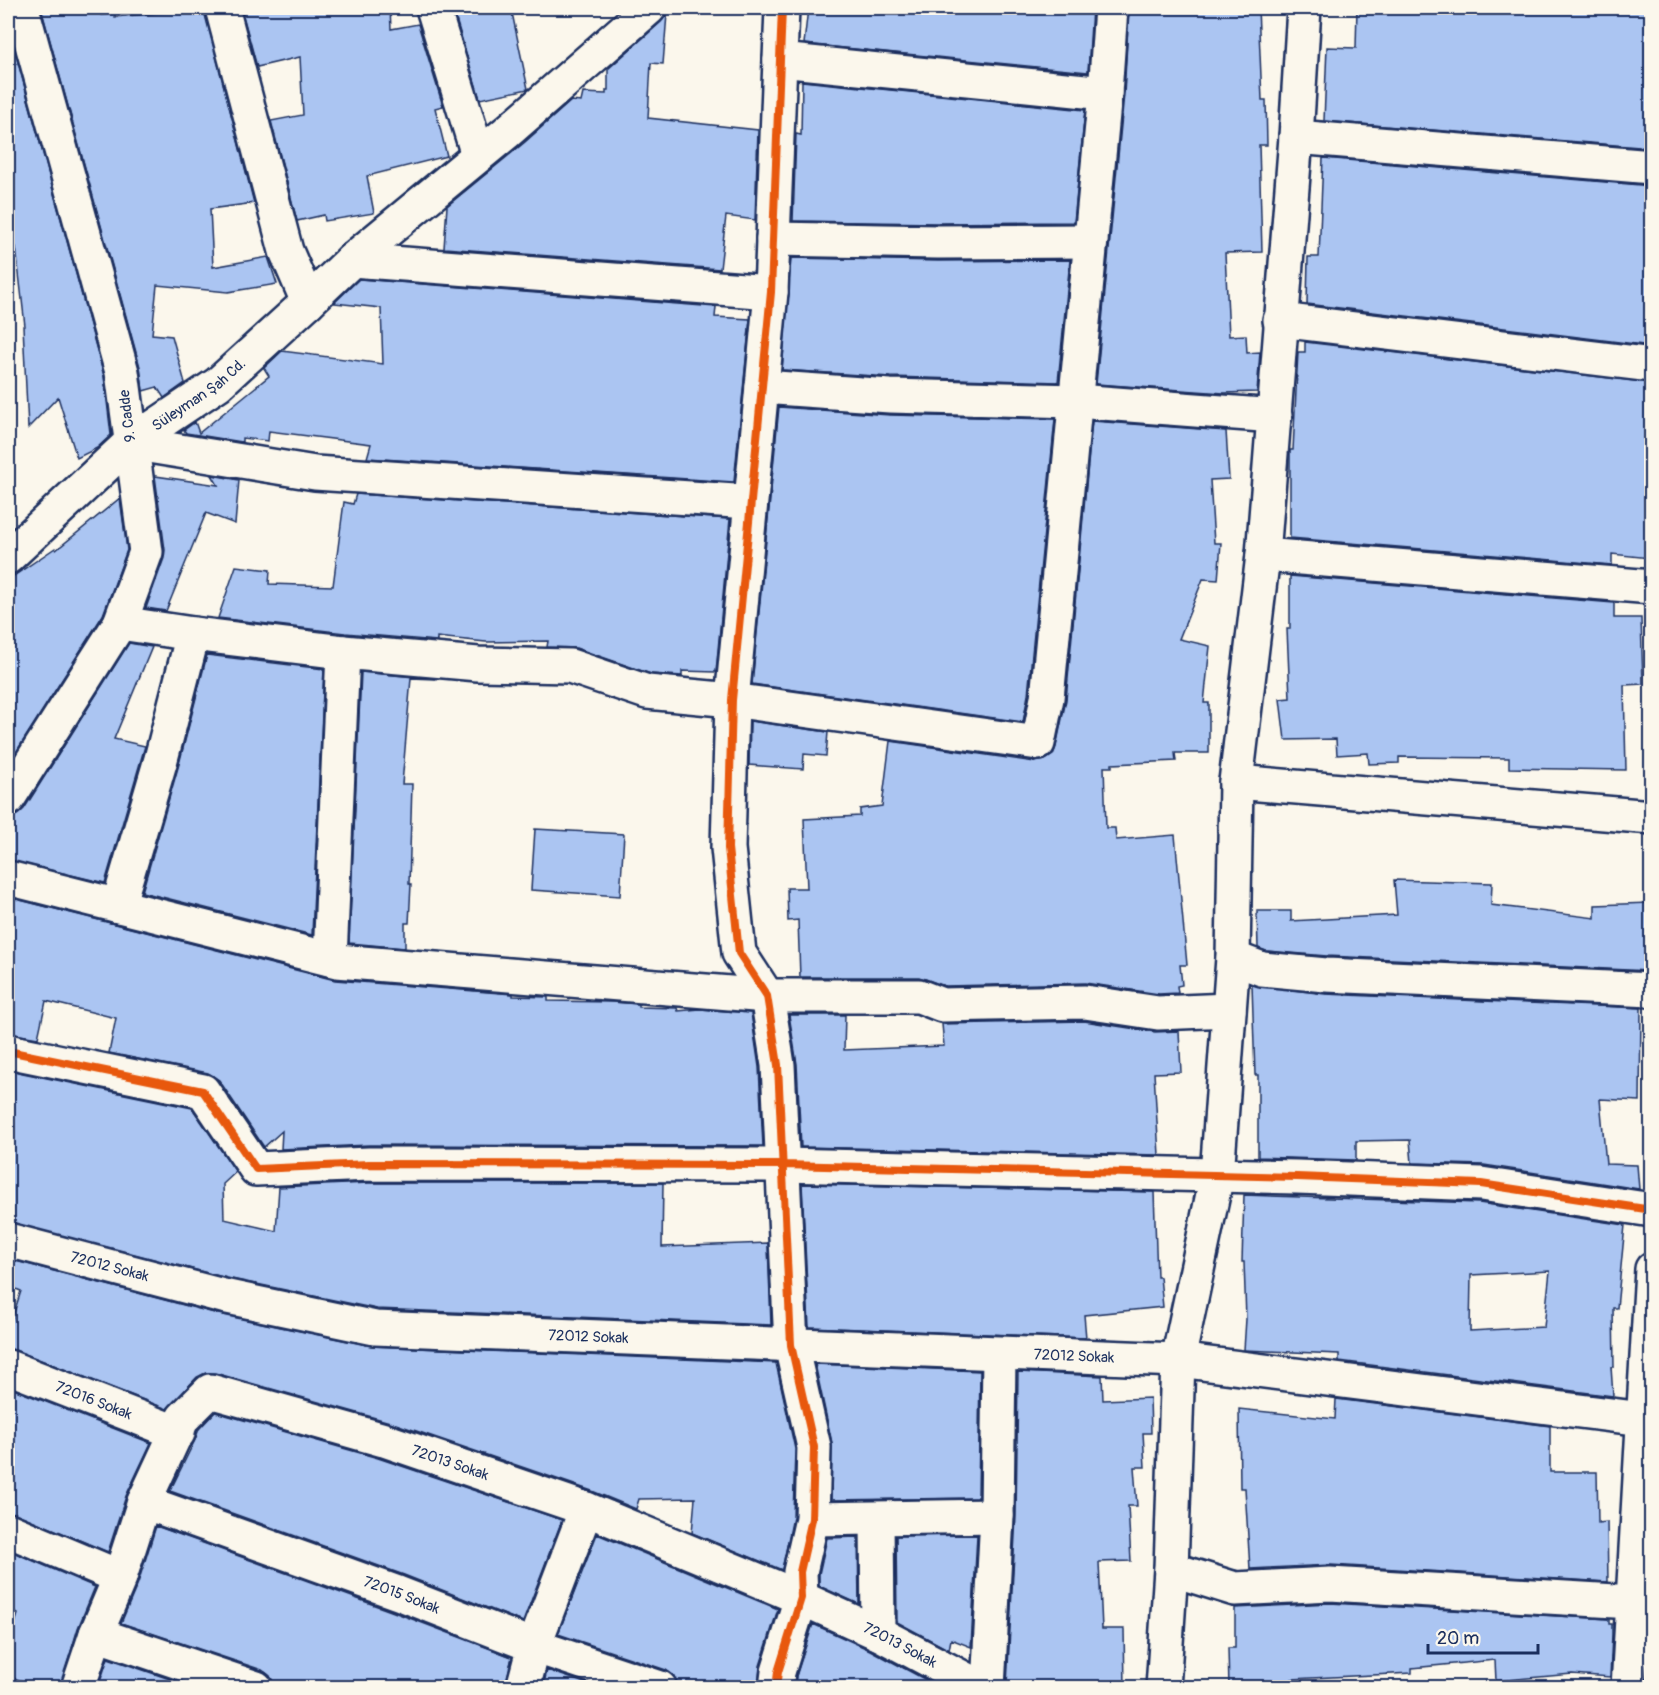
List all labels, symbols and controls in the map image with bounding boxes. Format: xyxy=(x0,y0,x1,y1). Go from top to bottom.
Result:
street label: Süleyman Şah Cd. xyxy=(148,355,250,436)
street label: 9. Cadde xyxy=(115,388,140,443)
street label: 72012 Sokak xyxy=(68,1248,152,1286)
street label: 72012 Sokak xyxy=(548,1326,630,1348)
street label: 72012 Sokak xyxy=(1033,1345,1115,1367)
street label: 72016 Sokak xyxy=(52,1377,135,1425)
street label: 72013 Sokak xyxy=(409,1441,492,1485)
street label: 72015 Sokak xyxy=(361,1572,443,1619)
scale bar xyxy=(1428,1617,1538,1655)
street label: 72013 Sokak xyxy=(860,1619,941,1673)
text: 20 m xyxy=(1437,1627,1479,1650)

